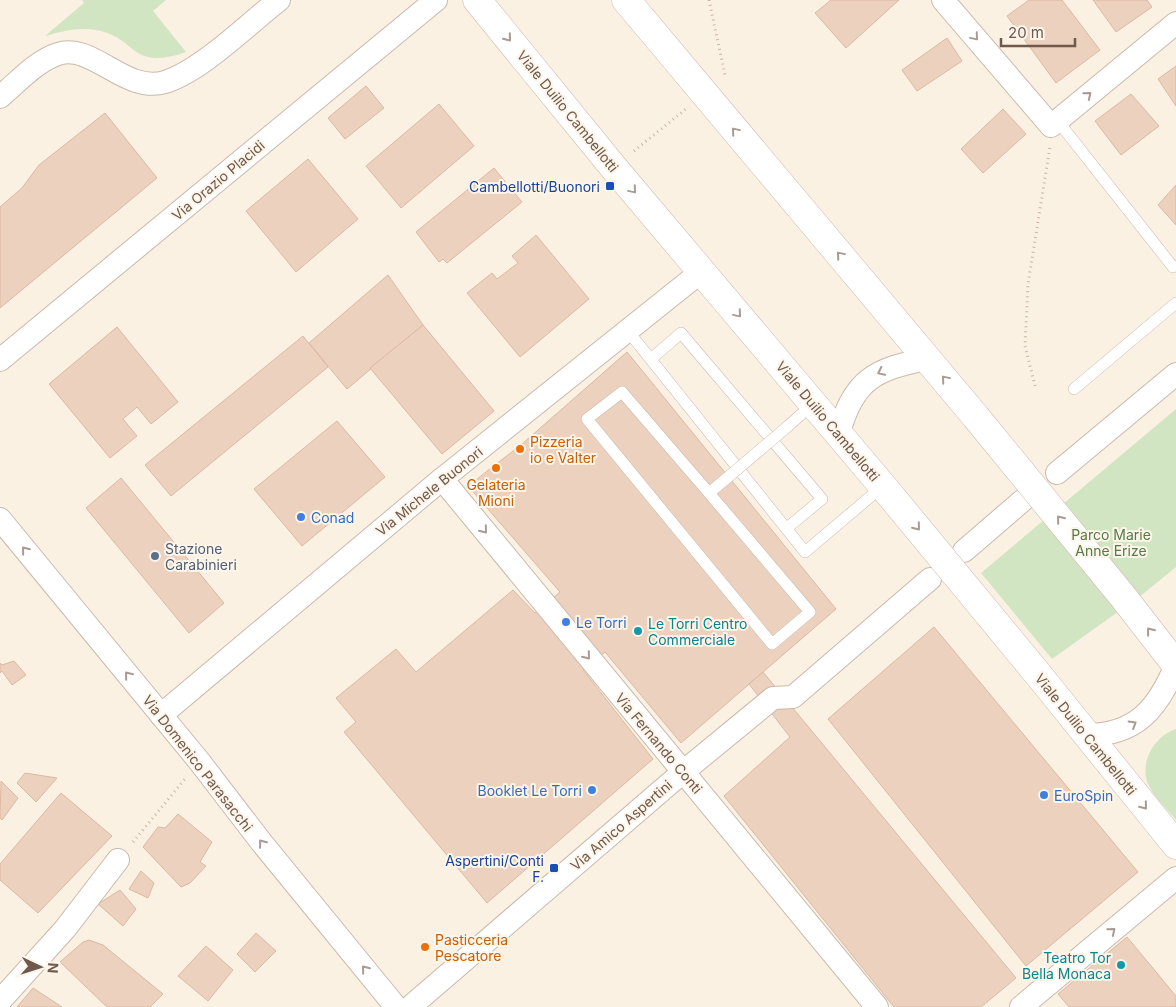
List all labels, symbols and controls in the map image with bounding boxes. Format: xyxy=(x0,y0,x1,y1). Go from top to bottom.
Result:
scale bar xyxy=(1001,15,1075,47)
text: 20 m xyxy=(1008,23,1044,42)
one-way arrow xyxy=(969,31,978,40)
one-way arrow xyxy=(502,32,511,41)
street label: Viale Duilio Cambellotti xyxy=(514,47,622,175)
one-way arrow xyxy=(1082,92,1091,101)
one-way arrow xyxy=(733,128,741,137)
street label: Via Orazio Placidi xyxy=(168,136,268,224)
place label: Cambellotti/Buonori xyxy=(469,178,600,195)
marker: Cambellotti/Buonori xyxy=(604,180,616,192)
one-way arrow xyxy=(628,185,637,194)
one-way arrow xyxy=(838,252,846,261)
one-way arrow xyxy=(733,309,742,318)
street label: Viale Duilio Cambellotti xyxy=(773,357,883,485)
one-way arrow xyxy=(877,365,886,376)
one-way arrow xyxy=(942,376,951,385)
place label: Pizzeria io e Valter xyxy=(530,433,596,466)
street label: Via Michele Buonori xyxy=(372,443,486,539)
marker: Pizzeria io e Valter xyxy=(514,443,526,455)
marker: Gelateria Mioni xyxy=(490,462,502,474)
place label: Gelateria Mioni xyxy=(466,476,526,509)
place label: Conad xyxy=(311,509,354,526)
marker: Conad xyxy=(295,511,307,523)
one-way arrow xyxy=(1057,516,1065,525)
one-way arrow xyxy=(911,522,920,531)
one-way arrow xyxy=(478,525,487,534)
park label: Parco Marie Anne Erize xyxy=(1071,526,1151,559)
place label: Stazione Carabinieri xyxy=(165,540,237,573)
one-way arrow xyxy=(22,546,31,555)
marker: Stazione Carabinieri xyxy=(149,550,161,562)
place label: Le Torri xyxy=(576,614,627,631)
place label: Le Torri Centro Commerciale xyxy=(648,615,747,648)
marker: Le Torri xyxy=(560,616,572,628)
marker: Le Torri Centro Commerciale xyxy=(632,625,644,637)
one-way arrow xyxy=(1147,627,1156,637)
one-way arrow xyxy=(582,650,590,659)
street label: Viale Duilio Cambellotti xyxy=(1032,670,1140,798)
one-way arrow xyxy=(126,672,134,681)
street label: Via Fernando Conti xyxy=(612,689,706,797)
street label: Via Domenico Parasacchi xyxy=(139,691,257,835)
one-way arrow xyxy=(1128,721,1137,731)
street label: Via Amico Aspertini xyxy=(567,776,675,874)
place label: Booklet Le Torri xyxy=(478,782,582,799)
marker: Booklet Le Torri xyxy=(586,784,598,796)
place label: EuroSpin xyxy=(1054,787,1113,804)
marker: EuroSpin xyxy=(1038,789,1050,801)
one-way arrow xyxy=(1139,801,1148,810)
one-way arrow xyxy=(260,840,268,849)
place label: Aspertini/Conti F. xyxy=(445,852,544,885)
marker: Aspertini/Conti F. xyxy=(548,862,560,874)
one-way arrow xyxy=(1106,928,1115,936)
place label: Pasticceria Pescatore xyxy=(435,931,508,964)
marker: Pasticceria Pescatore xyxy=(419,941,431,953)
north arrow xyxy=(15,942,65,992)
place label: Teatro Tor Bella Monaca xyxy=(1022,949,1111,982)
marker: Teatro Tor Bella Monaca xyxy=(1115,959,1127,971)
text: N xyxy=(45,962,62,974)
one-way arrow xyxy=(361,966,370,975)

